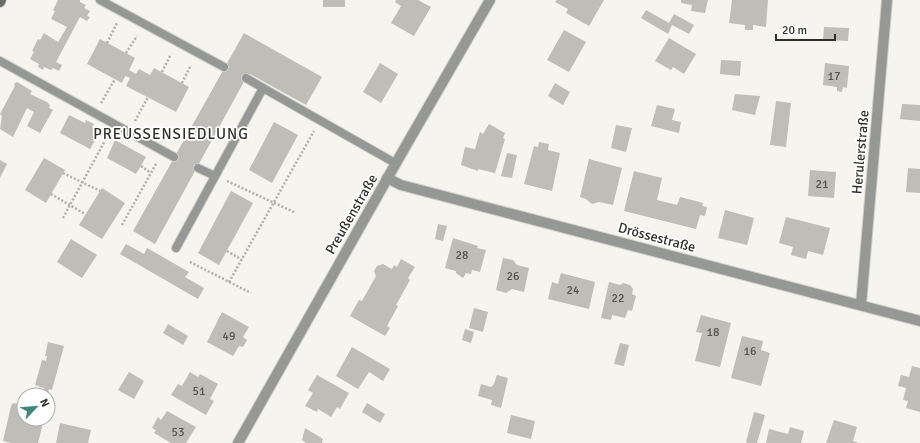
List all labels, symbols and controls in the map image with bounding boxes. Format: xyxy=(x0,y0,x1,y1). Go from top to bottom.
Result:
scale bar xyxy=(776,16,835,42)
text: 20 m xyxy=(782,23,807,38)
house number: 17 xyxy=(828,69,840,84)
street label: Herulerstraße xyxy=(848,109,873,195)
district label: PREUSSENSIEDLUNG xyxy=(93,125,249,143)
street label: Preußenstraße xyxy=(322,171,381,257)
house number: 21 xyxy=(816,177,828,192)
street label: Drössestraße xyxy=(616,219,697,256)
house number: 28 xyxy=(456,248,468,263)
house number: 26 xyxy=(507,269,519,284)
house number: 24 xyxy=(567,283,580,298)
house number: 22 xyxy=(612,291,624,306)
house number: 18 xyxy=(707,325,719,340)
house number: 49 xyxy=(223,329,235,344)
house number: 16 xyxy=(744,344,756,359)
house number: 51 xyxy=(193,384,205,399)
north arrow xyxy=(16,387,56,427)
text: N xyxy=(37,397,52,409)
house number: 53 xyxy=(172,425,184,440)

